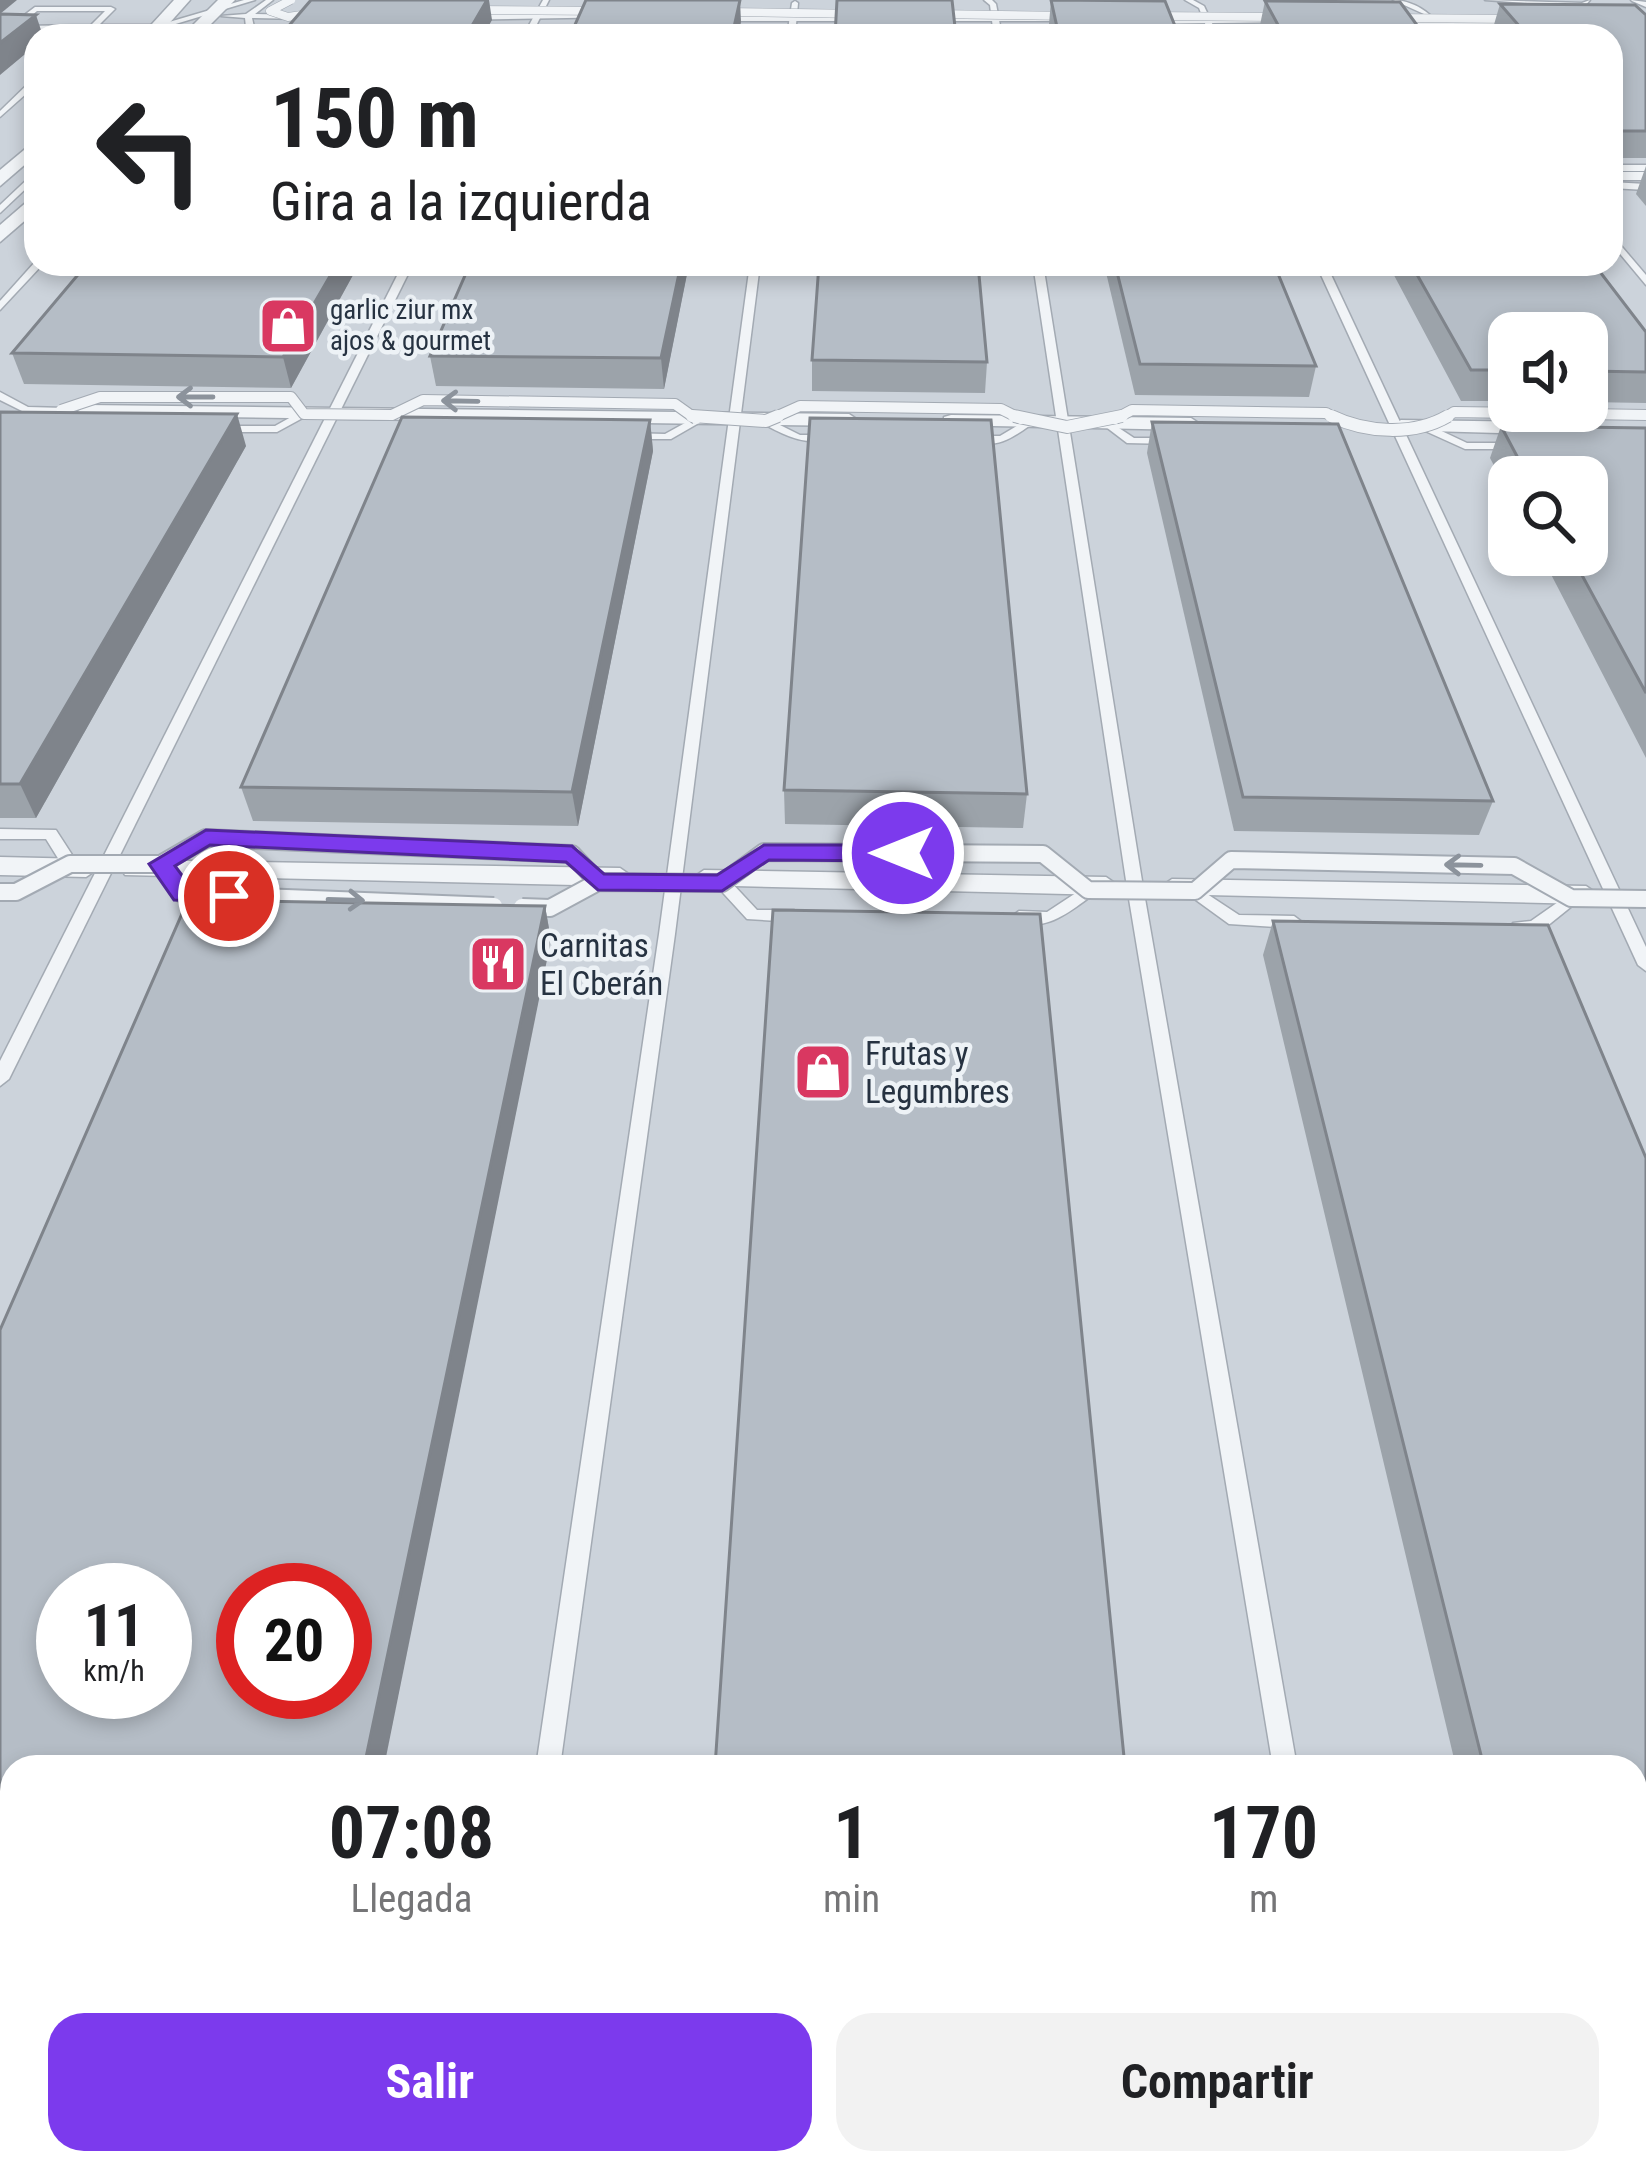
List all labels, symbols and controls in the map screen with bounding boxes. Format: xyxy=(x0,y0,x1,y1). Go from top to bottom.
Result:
text: 150 m xyxy=(270,69,479,168)
icon: left xyxy=(72,72,228,228)
text: Gira a la izquierda xyxy=(270,170,652,233)
place label: garlic ziur mx ajos & gourmet xyxy=(330,294,491,357)
shop icon: garlic ziur mx ajos & gourmet xyxy=(257,295,319,357)
map controls xyxy=(1488,312,1608,576)
button: sound xyxy=(1488,312,1608,432)
one-way arrow xyxy=(176,386,215,408)
one-way arrow xyxy=(441,390,480,412)
button: search xyxy=(1488,456,1608,576)
position arrow xyxy=(840,790,966,916)
pin xyxy=(178,845,280,947)
one-way arrow xyxy=(1444,853,1483,876)
icon: arrive xyxy=(196,863,262,929)
one-way arrow xyxy=(326,889,365,912)
place label: Carnitas El Cberán xyxy=(540,926,663,1003)
restaurant icon: Carnitas El Cberán xyxy=(467,933,529,995)
place label: Frutas y Legumbres xyxy=(865,1034,1010,1111)
shop icon: Frutas y Legumbres xyxy=(792,1041,854,1103)
speed limit sign: 20 xyxy=(216,1563,372,1719)
text: 11 xyxy=(84,1590,144,1661)
text: km/h xyxy=(83,1653,145,1688)
text: 07:08 xyxy=(329,1791,494,1876)
text: 1 xyxy=(833,1791,870,1876)
text: 170 xyxy=(1209,1791,1318,1876)
text: Llegada xyxy=(351,1876,472,1922)
text: min xyxy=(823,1876,880,1922)
text: m xyxy=(1249,1876,1278,1922)
button: Salir xyxy=(48,2013,812,2151)
button: Compartir xyxy=(836,2013,1599,2151)

